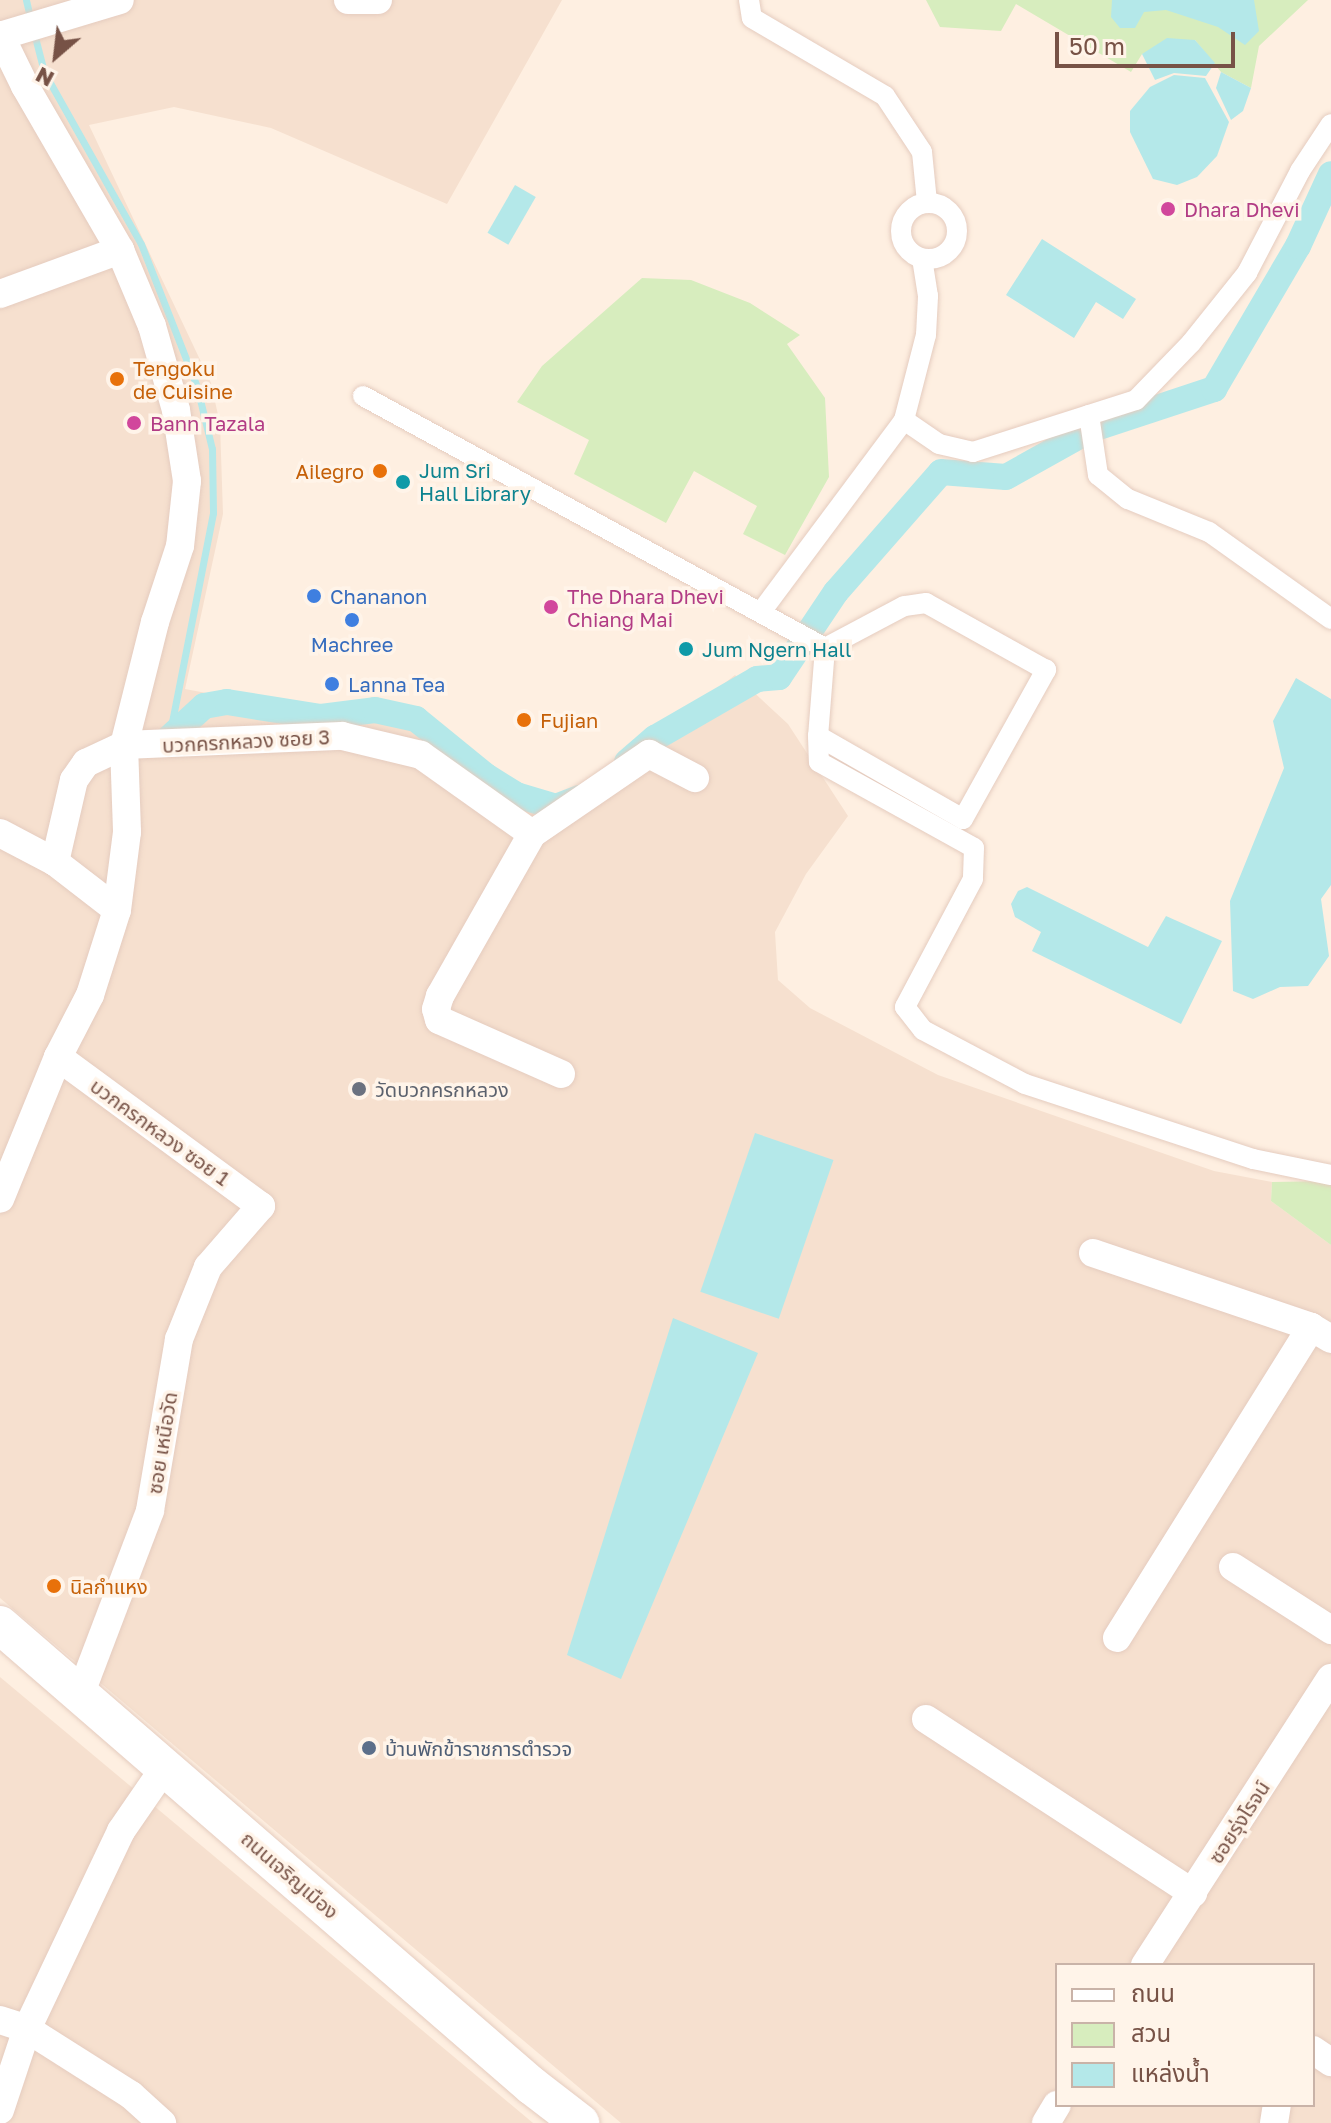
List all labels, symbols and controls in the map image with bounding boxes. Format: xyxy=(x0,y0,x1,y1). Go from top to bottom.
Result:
north arrow xyxy=(16,16,96,96)
scale bar xyxy=(1059,16,1239,66)
text: 50 m xyxy=(1069,31,1125,60)
text: N xyxy=(31,62,58,93)
place label: Dhara Dhevi xyxy=(1184,197,1300,221)
marker: Dhara Dhevi xyxy=(1159,200,1177,218)
place label: Tengoku de Cuisine xyxy=(133,356,233,403)
marker: Tengoku de Cuisine xyxy=(108,370,126,388)
place label: Bann Tazala xyxy=(150,411,265,435)
marker: Bann Tazala xyxy=(125,414,143,432)
place label: Jum Sri Hall Library xyxy=(419,458,531,505)
place label: Ailegro xyxy=(296,459,364,483)
marker: Ailegro xyxy=(371,462,389,480)
marker: Jum Sri Hall Library xyxy=(394,473,412,491)
place label: Chananon xyxy=(330,584,427,608)
place label: The Dhara Dhevi Chiang Mai xyxy=(567,584,724,631)
marker: Chananon xyxy=(305,587,323,605)
marker: The Dhara Dhevi Chiang Mai xyxy=(542,598,560,616)
marker: Machree xyxy=(343,611,361,629)
place label: Machree xyxy=(311,632,393,656)
place label: Jum Ngern Hall xyxy=(702,637,851,661)
marker: Jum Ngern Hall xyxy=(677,640,695,658)
place label: Lanna Tea xyxy=(348,672,445,696)
marker: Lanna Tea xyxy=(323,675,341,693)
place label: Fujian xyxy=(540,708,598,732)
marker: Fujian xyxy=(515,711,533,729)
street label: บวกครกหลวง ซอย 3 xyxy=(162,725,330,757)
street label: บวกครกหลวง ซอย 1 xyxy=(86,1074,234,1190)
place label: วัดบวกครกหลวง xyxy=(375,1077,509,1101)
marker: วัดบวกครกหลวง xyxy=(350,1080,368,1098)
street label: ซอย เหนือวัด xyxy=(142,1390,182,1496)
place label: นิลกําแหง xyxy=(70,1574,148,1598)
marker: นิลกําแหง xyxy=(45,1577,63,1595)
place label: บ้านพักข้าราชการตำรวจ xyxy=(385,1736,572,1760)
marker: บ้านพักข้าราชการตำรวจ xyxy=(360,1739,378,1757)
street label: ซอยรุ่งโรจน์ xyxy=(1203,1776,1275,1868)
street label: ถนนเจริญเมือง xyxy=(237,1826,343,1924)
legend xyxy=(1055,1963,1315,2107)
text: ถนน xyxy=(1131,1978,1175,2007)
text: สวน xyxy=(1131,2018,1171,2047)
text: แหล่งน้ำ xyxy=(1131,2058,1210,2087)

